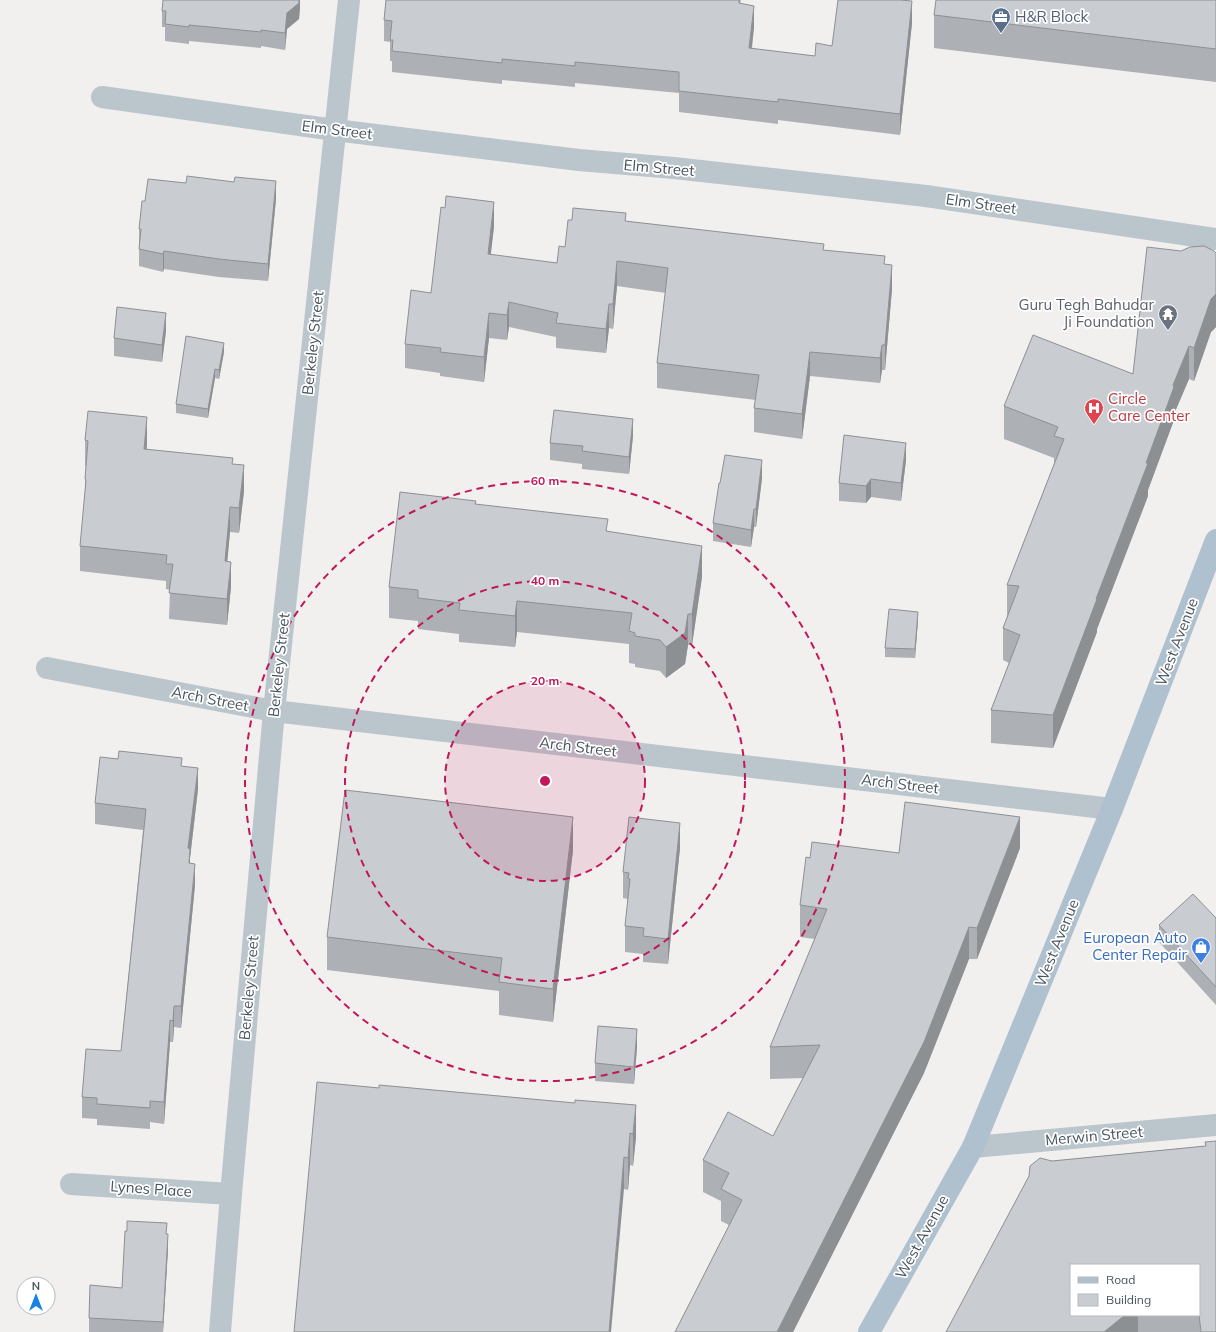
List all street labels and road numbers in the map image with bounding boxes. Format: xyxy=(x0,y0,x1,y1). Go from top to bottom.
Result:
street label: Elm Street xyxy=(301,116,373,143)
street label: Elm Street xyxy=(623,155,695,180)
street label: Elm Street xyxy=(945,189,1018,218)
street label: Berkeley Street xyxy=(298,290,327,396)
street label: West Avenue xyxy=(1151,595,1202,689)
street label: Berkeley Street xyxy=(264,612,293,718)
street label: Arch Street xyxy=(170,682,250,715)
street label: Arch Street xyxy=(538,732,618,761)
street label: Arch Street xyxy=(860,769,940,798)
street label: West Avenue xyxy=(1030,896,1083,989)
street label: Berkeley Street xyxy=(234,935,263,1041)
street label: Merwin Street xyxy=(1044,1122,1143,1149)
street label: Lynes Place xyxy=(110,1176,192,1201)
street label: West Avenue xyxy=(891,1192,952,1282)

